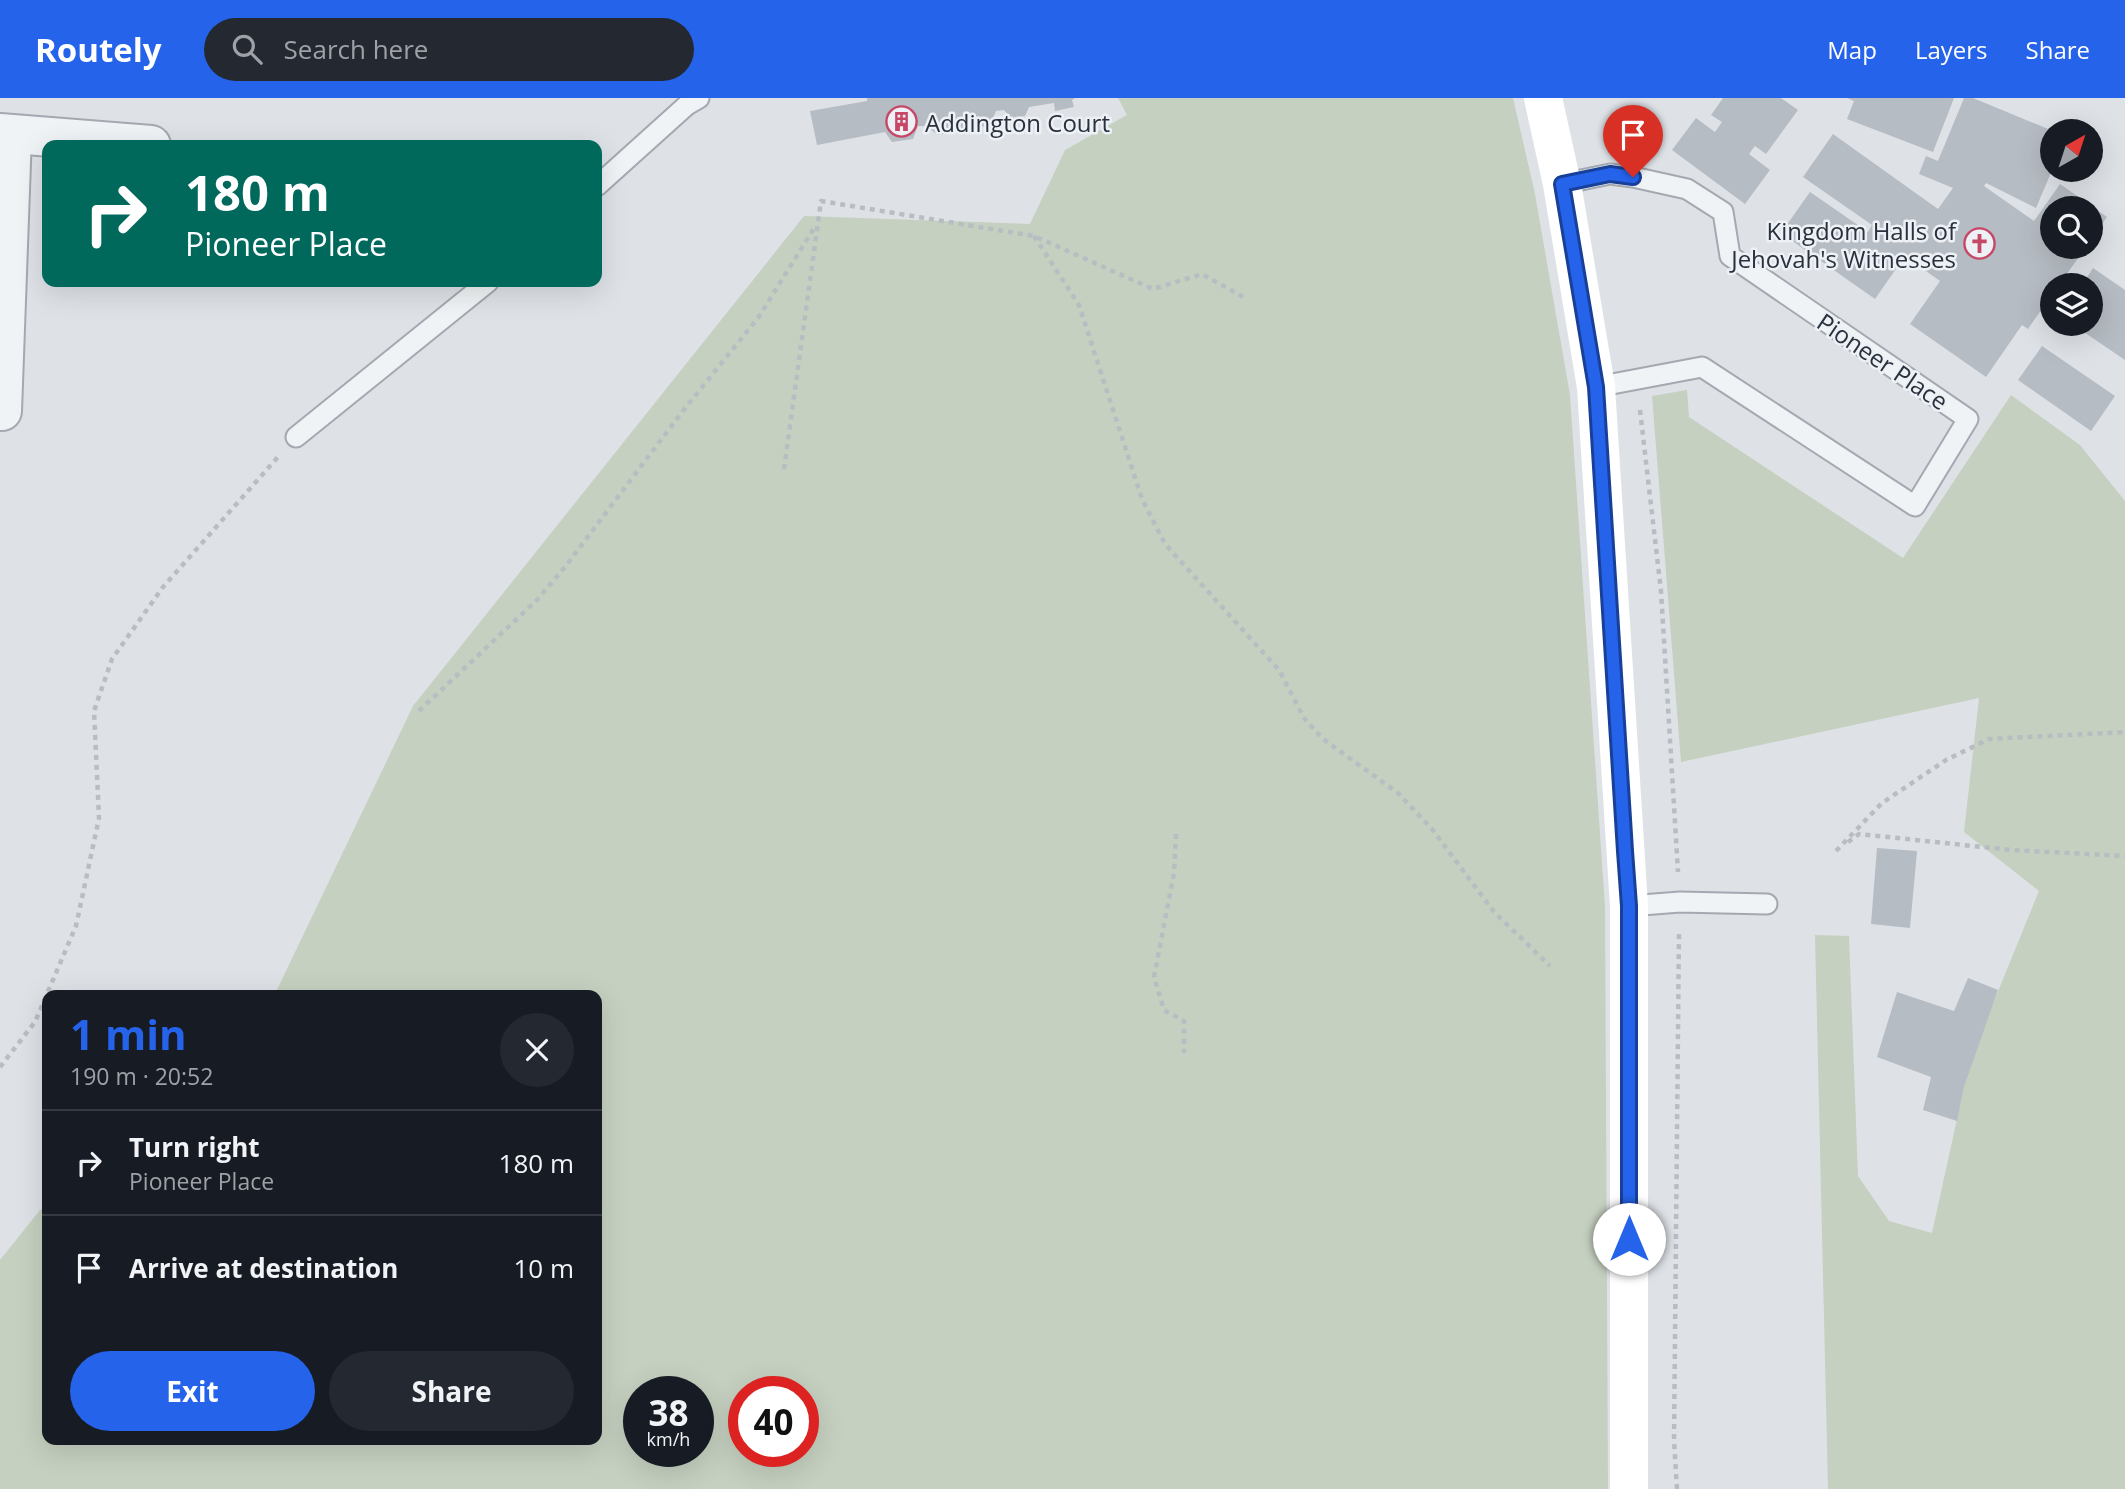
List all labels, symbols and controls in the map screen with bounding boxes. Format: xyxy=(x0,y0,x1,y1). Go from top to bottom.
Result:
search box xyxy=(204,18,694,81)
text: Routely xyxy=(35,27,162,72)
icon: search xyxy=(228,30,266,68)
text: Search here xyxy=(284,31,428,67)
text: Map xyxy=(1827,33,1877,66)
text: Layers xyxy=(1915,33,1988,66)
text: Share xyxy=(2026,33,2090,66)
building icon: Addington Court xyxy=(885,105,919,139)
pin xyxy=(1603,105,1663,177)
place label: Addington Court xyxy=(925,106,1110,139)
icon: arrive xyxy=(1614,116,1652,154)
north arrow xyxy=(2040,119,2104,182)
map controls xyxy=(2040,119,2103,336)
text: 180 m xyxy=(185,159,330,225)
icon: right xyxy=(70,168,161,259)
button: search xyxy=(2040,196,2103,259)
place label: Kingdom Halls of Jehovah's Witnesses xyxy=(1729,214,1958,275)
text: Pioneer Place xyxy=(185,222,387,265)
church icon: Kingdom Halls of Jehovah's Witnesses xyxy=(1962,227,1996,261)
button: layers xyxy=(2040,273,2103,336)
street label: Pioneer Place xyxy=(1811,305,1955,417)
text: 1 min xyxy=(70,1005,187,1062)
button: close xyxy=(500,1013,574,1087)
text: 190 m · 20:52 xyxy=(70,1060,213,1092)
text: Turn right xyxy=(129,1129,260,1165)
icon: right xyxy=(70,1144,108,1182)
text: 180 m xyxy=(499,1145,574,1181)
text: Pioneer Place xyxy=(129,1165,274,1197)
position arrow xyxy=(1592,1202,1666,1276)
icon: arrive xyxy=(70,1249,108,1287)
text: Arrive at destination xyxy=(129,1250,398,1286)
text: 10 m xyxy=(513,1250,574,1286)
button: Exit xyxy=(70,1351,315,1431)
button: Share xyxy=(329,1351,574,1431)
speed limit sign: 40 xyxy=(728,1376,819,1467)
text: 38 xyxy=(648,1389,689,1436)
text: km/h xyxy=(647,1427,690,1451)

